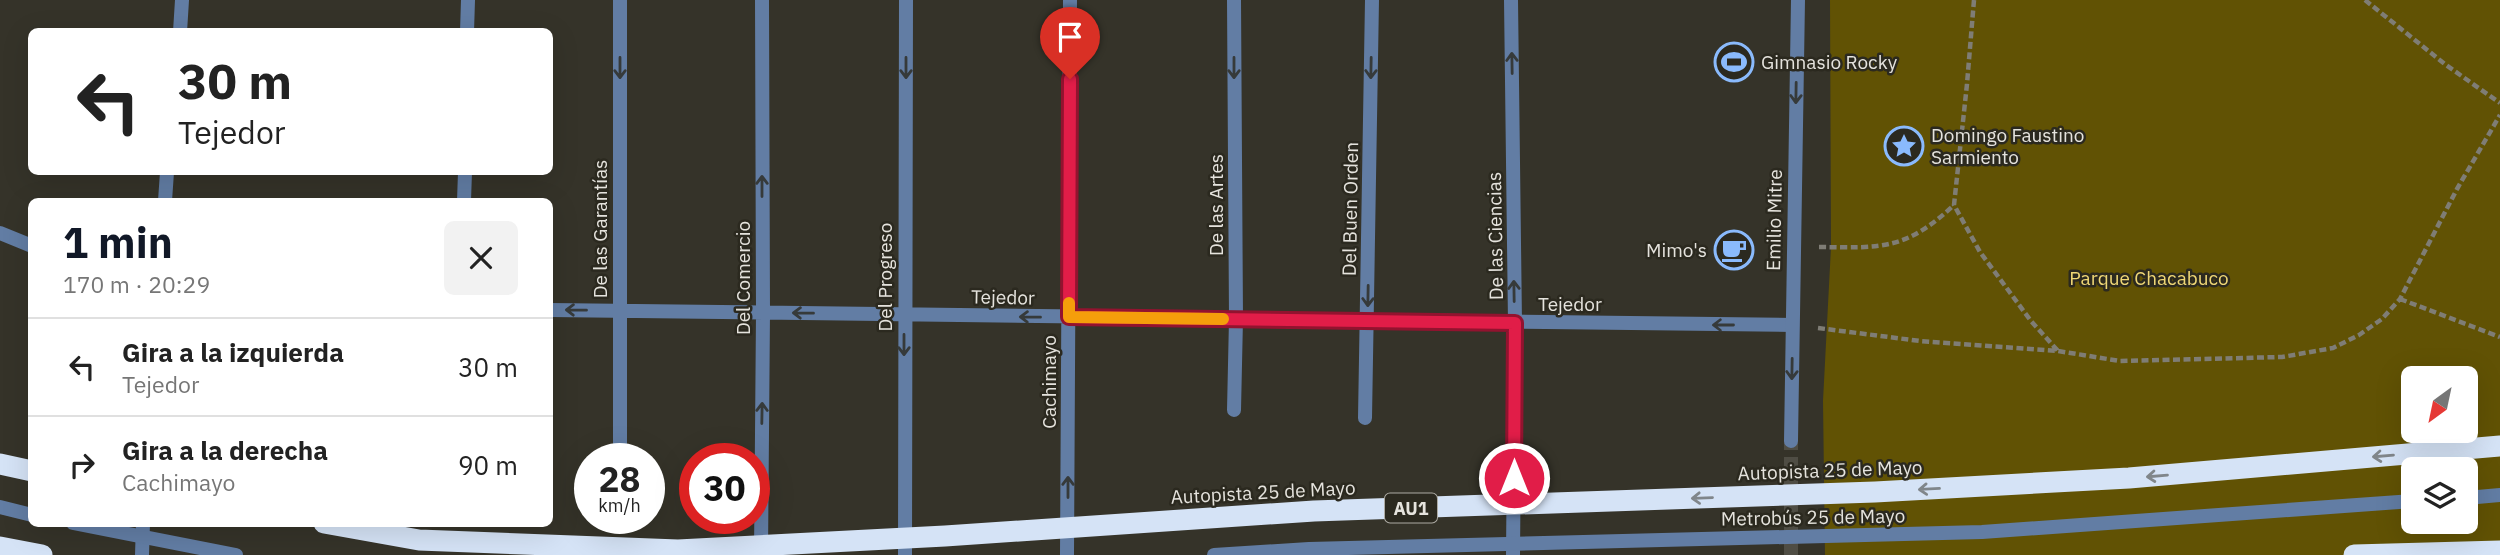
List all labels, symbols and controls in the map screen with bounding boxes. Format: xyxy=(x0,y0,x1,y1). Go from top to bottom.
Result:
pin xyxy=(1040,7,1100,79)
icon: arrive xyxy=(1051,18,1089,56)
sports icon: Gimnasio Rocky xyxy=(1713,41,1755,83)
text: 30 m xyxy=(178,49,292,112)
place label: Gimnasio Rocky xyxy=(1761,50,1898,74)
one-way arrow xyxy=(1505,52,1519,75)
icon: left xyxy=(63,56,154,147)
one-way arrow xyxy=(613,56,627,79)
one-way arrow xyxy=(899,56,912,79)
one-way arrow xyxy=(1228,56,1241,79)
one-way arrow xyxy=(1364,56,1378,79)
one-way arrow xyxy=(1789,81,1803,104)
text: Tejedor xyxy=(178,111,286,153)
place label: Domingo Faustino Sarmiento xyxy=(1931,123,2084,169)
place icon: Domingo Faustino Sarmiento xyxy=(1883,125,1925,167)
street label: Del Buen Orden xyxy=(1337,142,1363,276)
street label: De las Artes xyxy=(1204,154,1228,256)
street label: De las Garantías xyxy=(588,160,612,298)
street label: Emilio Mitre xyxy=(1761,169,1787,271)
street label: De las Ciencias xyxy=(1482,172,1508,300)
one-way arrow xyxy=(755,175,769,198)
text: 1 min xyxy=(63,215,173,270)
button: close xyxy=(444,221,518,295)
street label: Del Comercio xyxy=(731,221,755,335)
street label: Del Progreso xyxy=(873,223,897,331)
cafe icon: Mimo's xyxy=(1713,229,1755,271)
place label: Mimo's xyxy=(1646,238,1707,262)
park label: Parque Chacabuco xyxy=(2069,266,2229,290)
text: 170 m · 20:29 xyxy=(63,269,210,299)
one-way arrow xyxy=(1507,280,1521,303)
street label: Tejedor xyxy=(971,284,1035,310)
one-way arrow xyxy=(1361,284,1375,307)
street label: Tejedor xyxy=(1538,292,1602,316)
one-way arrow xyxy=(564,304,587,317)
one-way arrow xyxy=(792,307,815,320)
one-way arrow xyxy=(1019,310,1042,324)
one-way arrow xyxy=(1712,318,1735,332)
one-way arrow xyxy=(897,333,911,356)
text: Gira a la izquierda xyxy=(122,335,344,369)
street label: Cachimayo xyxy=(1037,335,1061,429)
icon: left xyxy=(63,348,101,386)
text: 30 m xyxy=(458,350,518,384)
one-way arrow xyxy=(1785,357,1799,380)
north arrow xyxy=(2401,366,2478,443)
map controls xyxy=(2401,366,2478,534)
text: Tejedor xyxy=(122,369,199,399)
one-way arrow xyxy=(755,402,769,425)
text: Gira a la derecha xyxy=(122,433,328,467)
position arrow xyxy=(1477,441,1551,515)
speed limit sign: 30 xyxy=(679,443,770,534)
icon: right xyxy=(63,446,101,484)
text: 90 m xyxy=(458,448,518,482)
one-way arrow xyxy=(2372,450,2395,463)
street label: Autopista 25 de Mayo xyxy=(1737,455,1923,485)
text: 28 xyxy=(598,456,641,502)
button: layers xyxy=(2401,457,2478,534)
text: Cachimayo xyxy=(122,467,235,497)
one-way arrow xyxy=(2146,470,2168,483)
street label: Autopista 25 de Mayo xyxy=(1170,475,1356,509)
one-way arrow xyxy=(1061,476,1075,499)
one-way arrow xyxy=(1919,483,1941,496)
one-way arrow xyxy=(1691,492,1714,505)
text: km/h xyxy=(598,494,641,517)
road number: AU1 xyxy=(1385,494,1437,522)
street label: Metrobús 25 de Mayo xyxy=(1721,503,1905,531)

